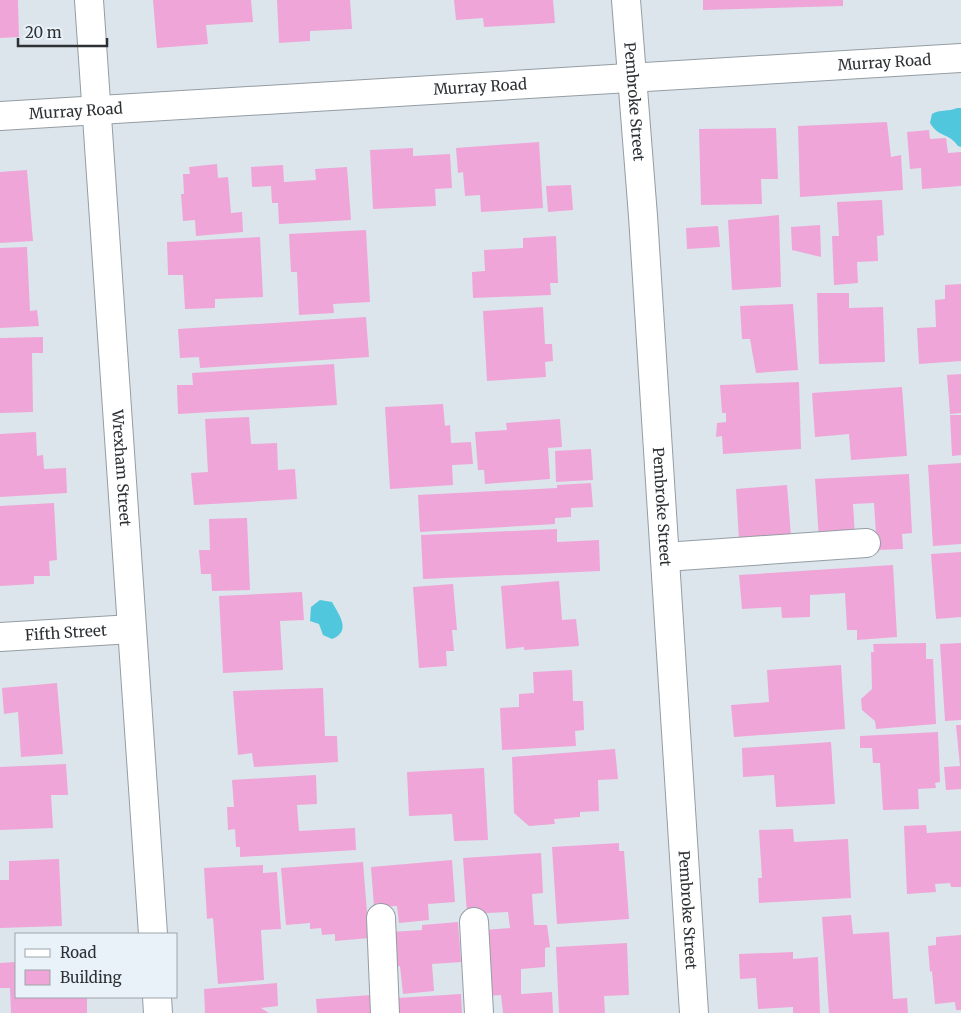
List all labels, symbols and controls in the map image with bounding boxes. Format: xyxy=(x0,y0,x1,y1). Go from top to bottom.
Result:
scale bar xyxy=(18,15,106,47)
text: 20 m xyxy=(25,23,62,42)
street label: Pembroke Street xyxy=(620,41,649,162)
street label: Murray Road xyxy=(837,50,932,74)
street label: Murray Road xyxy=(433,74,527,99)
street label: Murray Road xyxy=(28,99,123,123)
street label: Wrexham Street xyxy=(108,408,135,527)
street label: Pembroke Street xyxy=(649,447,675,567)
street label: Fifth Street xyxy=(24,621,107,644)
street label: Pembroke Street xyxy=(675,850,701,970)
legend xyxy=(15,933,178,998)
text: Road xyxy=(60,943,96,962)
text: Building xyxy=(60,968,122,987)

